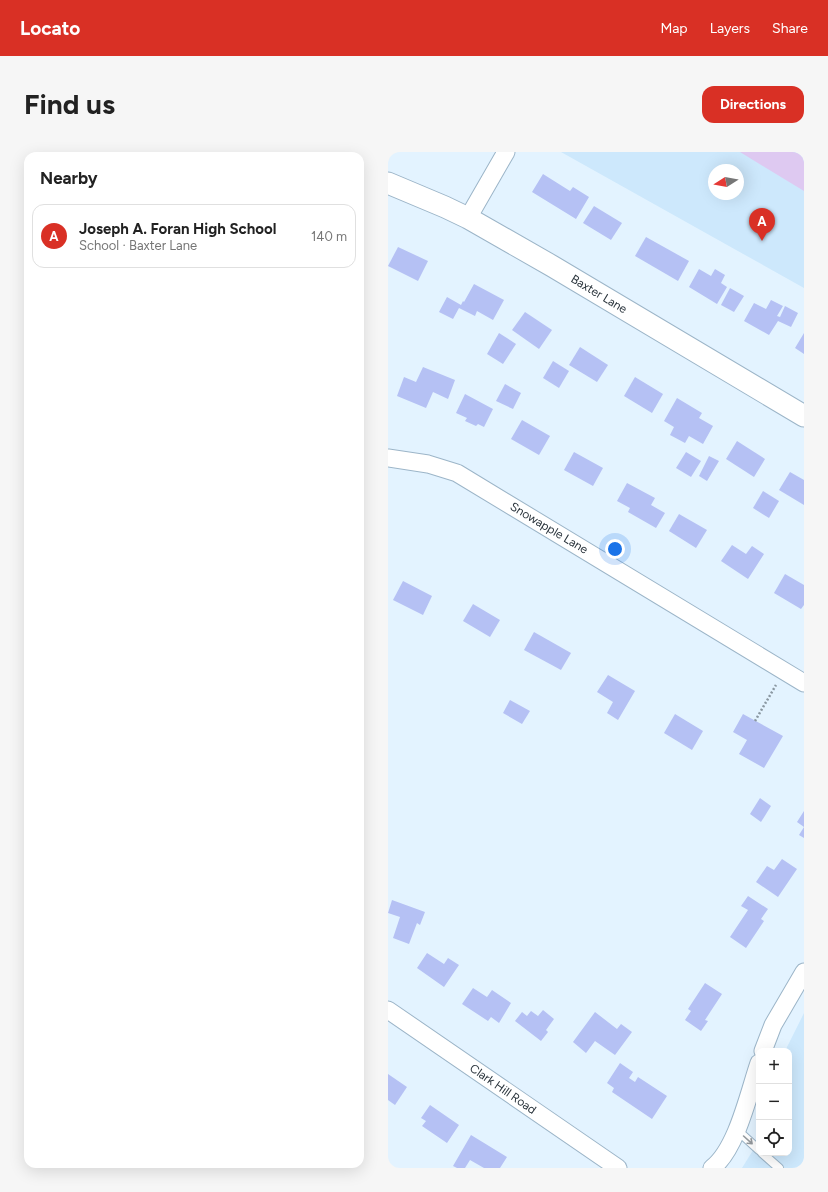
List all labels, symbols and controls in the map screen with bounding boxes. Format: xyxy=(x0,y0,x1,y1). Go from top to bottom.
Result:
text: Locato xyxy=(20,17,80,40)
text: Map xyxy=(660,20,688,37)
text: Layers xyxy=(710,20,750,37)
text: Share xyxy=(772,20,808,37)
button: Directions xyxy=(702,86,804,123)
text: Find us xyxy=(24,87,115,121)
north arrow xyxy=(708,164,744,200)
text: Nearby xyxy=(40,168,98,188)
pin: A xyxy=(749,208,775,241)
text: Joseph A. Foran High School xyxy=(79,220,276,238)
text: A xyxy=(49,229,59,244)
text: 140 m xyxy=(311,229,347,244)
text: School · Baxter Lane xyxy=(79,238,197,253)
street label: Baxter Lane xyxy=(568,272,630,316)
street label: Snowapple Lane xyxy=(508,499,591,557)
your location xyxy=(605,539,625,559)
map controls xyxy=(756,1048,792,1156)
button: + xyxy=(756,1048,792,1084)
street label: Clark Hill Road xyxy=(467,1061,539,1117)
button: − xyxy=(756,1084,792,1120)
button: locate xyxy=(756,1120,792,1156)
one-way arrow xyxy=(743,1135,753,1145)

